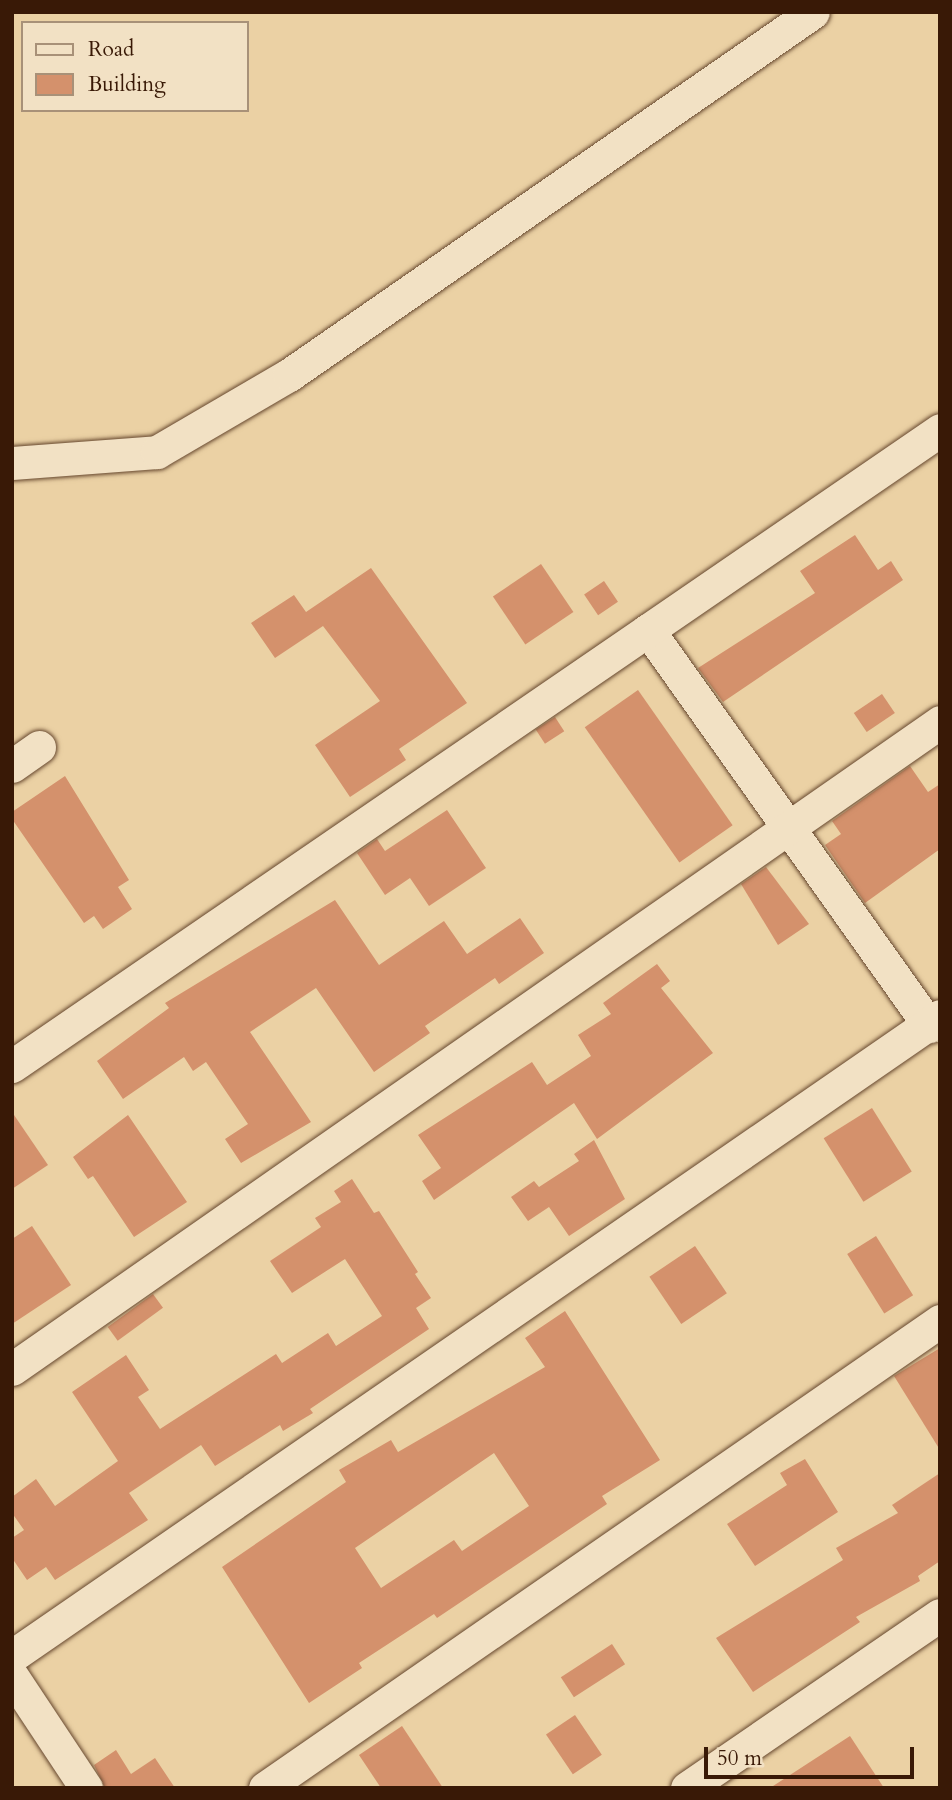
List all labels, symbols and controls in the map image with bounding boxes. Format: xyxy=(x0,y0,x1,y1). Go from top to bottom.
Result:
legend xyxy=(21,21,248,112)
text: Road xyxy=(88,35,134,64)
text: Building xyxy=(88,70,166,99)
scale bar xyxy=(707,1734,917,1778)
text: 50 m xyxy=(717,1744,762,1773)

